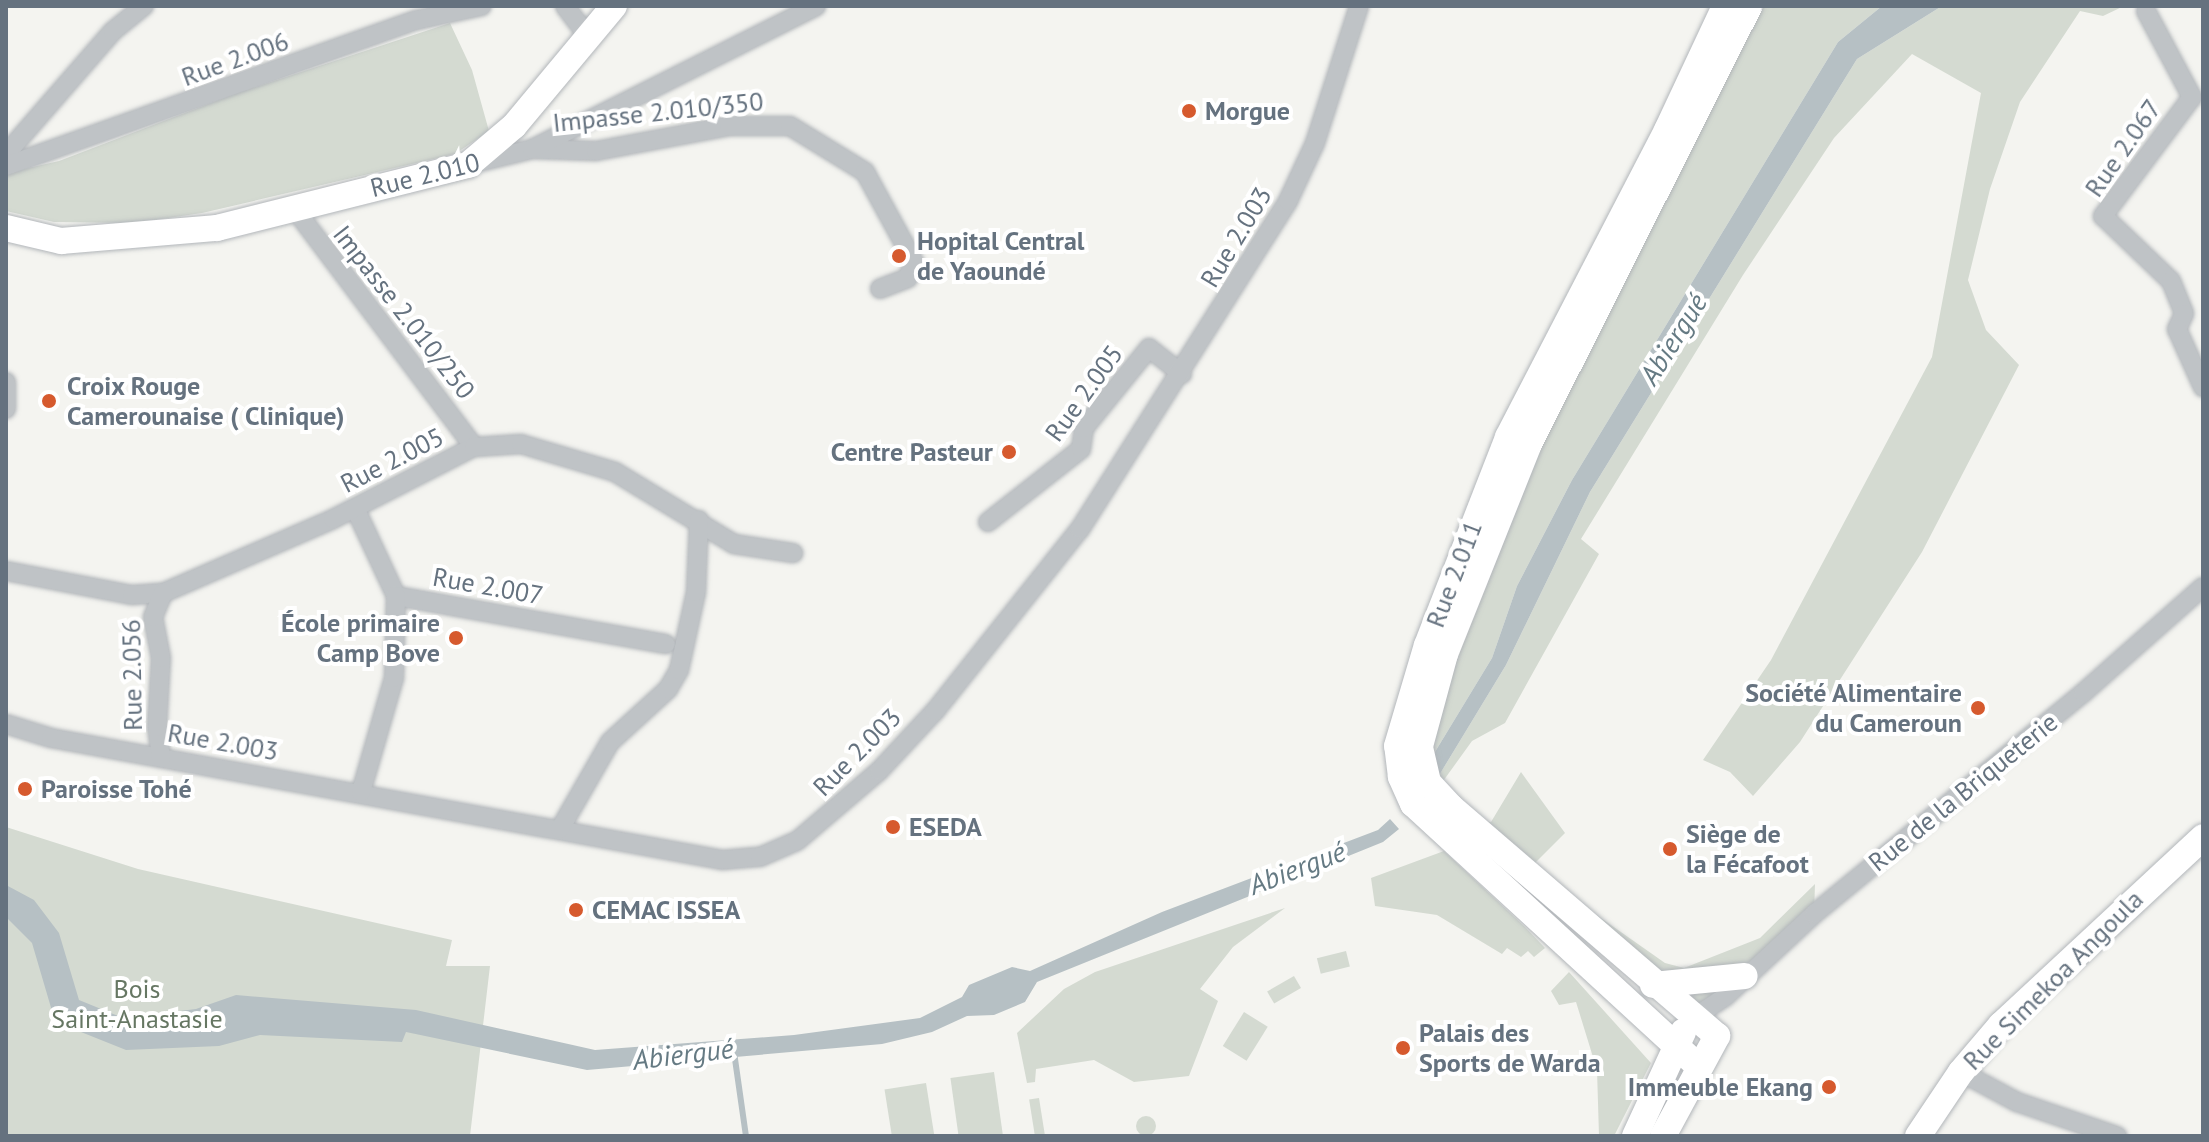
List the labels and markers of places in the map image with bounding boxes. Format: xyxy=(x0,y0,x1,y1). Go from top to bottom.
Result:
place label: Morgue xyxy=(1205,95,1290,127)
marker: Morgue xyxy=(1180,102,1198,120)
place label: Hopital Central de Yaoundé xyxy=(917,225,1085,286)
marker: Hopital Central de Yaoundé xyxy=(888,245,910,267)
place label: Croix Rouge Camerounaise ( Clinique) xyxy=(67,370,345,432)
marker: Croix Rouge Camerounaise ( Clinique) xyxy=(38,390,60,412)
place label: Centre Pasteur xyxy=(831,436,993,468)
marker: Centre Pasteur xyxy=(1000,443,1018,461)
place label: École primaire Camp Bove xyxy=(281,607,440,668)
marker: École primaire Camp Bove xyxy=(447,629,465,647)
place label: Société Alimentaire du Cameroun xyxy=(1744,677,1962,738)
marker: Société Alimentaire du Cameroun xyxy=(1969,699,1987,717)
place label: Paroisse Tohé xyxy=(41,773,193,805)
marker: Paroisse Tohé xyxy=(16,780,34,798)
place label: ESEDA xyxy=(909,811,982,843)
marker: ESEDA xyxy=(884,818,902,836)
place label: Siège de la Fécafoot xyxy=(1686,818,1809,880)
marker: Siège de la Fécafoot xyxy=(1661,840,1679,858)
place label: CEMAC ISSEA xyxy=(592,894,741,926)
marker: CEMAC ISSEA xyxy=(567,901,585,919)
place label: Palais des Sports de Warda xyxy=(1419,1017,1601,1078)
marker: Palais des Sports de Warda xyxy=(1394,1039,1412,1057)
place label: Immeuble Ekang xyxy=(1628,1071,1813,1103)
marker: Immeuble Ekang xyxy=(1820,1078,1838,1096)

